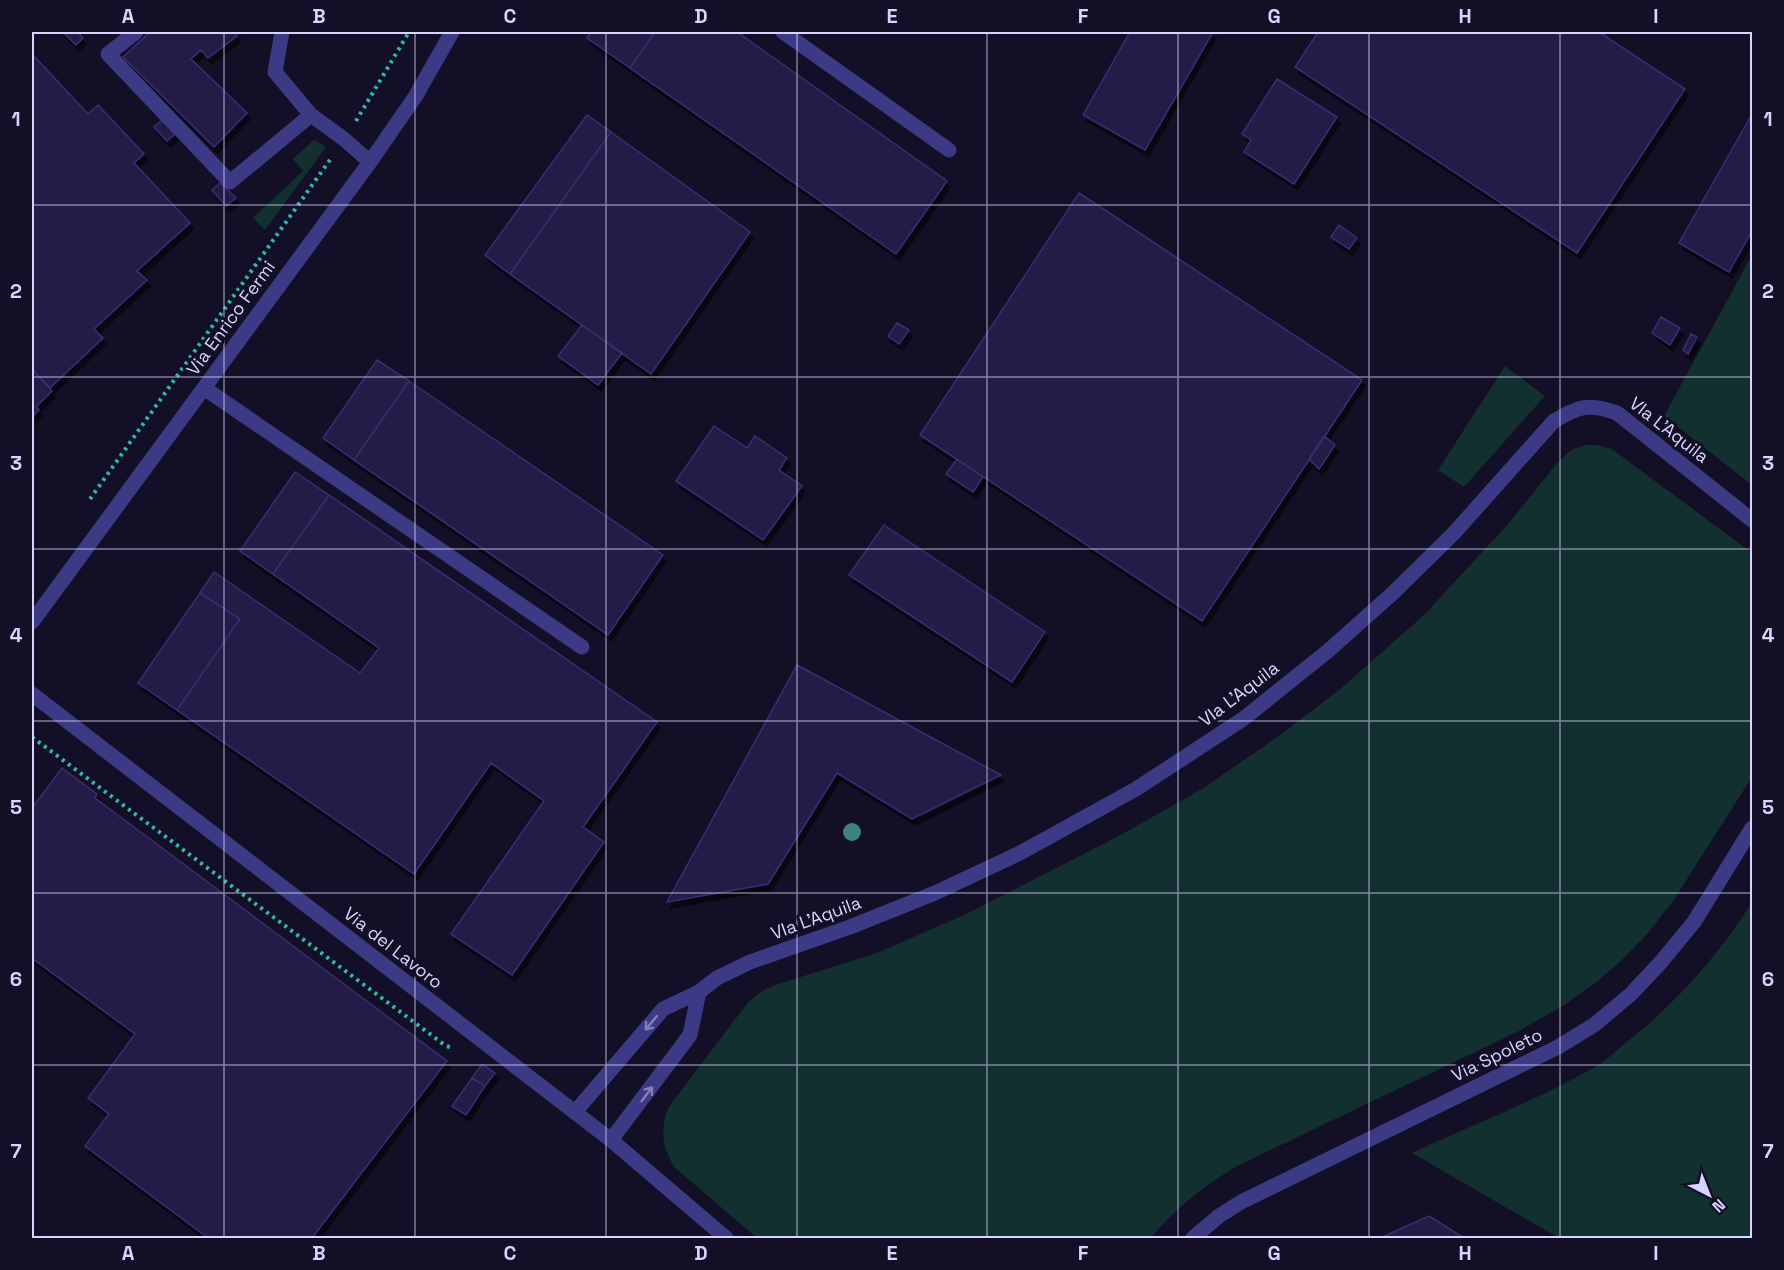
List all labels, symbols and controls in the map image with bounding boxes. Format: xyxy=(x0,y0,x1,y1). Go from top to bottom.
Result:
text: A xyxy=(122,3,135,29)
text: B xyxy=(312,3,326,29)
text: C xyxy=(504,3,517,29)
text: D xyxy=(694,3,708,29)
text: E xyxy=(886,3,898,29)
text: F xyxy=(1078,3,1089,29)
text: G xyxy=(1267,3,1281,29)
text: H xyxy=(1458,3,1472,29)
text: I xyxy=(1653,3,1659,29)
text: 1 xyxy=(11,106,21,132)
text: 1 xyxy=(1763,106,1773,132)
street label: Via Enrico Fermi xyxy=(181,256,280,380)
text: 2 xyxy=(10,278,22,304)
text: 2 xyxy=(1762,278,1774,304)
street label: VIa L'Aquila xyxy=(1625,391,1714,468)
text: 3 xyxy=(10,450,22,476)
text: 3 xyxy=(1762,450,1774,476)
text: 4 xyxy=(10,622,23,648)
text: 4 xyxy=(1762,622,1775,648)
street label: VIa L'Aquila xyxy=(1194,656,1283,731)
text: 5 xyxy=(10,794,22,820)
text: 5 xyxy=(1762,794,1774,820)
street label: VIa L'Aquila xyxy=(767,891,864,944)
street label: Via del Lavoro xyxy=(339,902,447,993)
text: 6 xyxy=(10,966,22,992)
text: 6 xyxy=(1762,966,1774,992)
one-way arrow xyxy=(644,1015,658,1030)
street label: Via Spoleto xyxy=(1448,1023,1546,1086)
one-way arrow xyxy=(640,1086,653,1102)
text: 7 xyxy=(10,1138,22,1164)
text: 7 xyxy=(1762,1138,1774,1164)
north arrow xyxy=(1679,1165,1739,1225)
text: N xyxy=(1708,1194,1730,1217)
text: A xyxy=(122,1240,135,1266)
text: B xyxy=(312,1240,326,1266)
text: C xyxy=(504,1240,517,1266)
text: D xyxy=(694,1240,708,1266)
text: E xyxy=(886,1240,898,1266)
text: F xyxy=(1078,1240,1089,1266)
text: G xyxy=(1267,1240,1281,1266)
text: H xyxy=(1458,1240,1472,1266)
text: I xyxy=(1653,1240,1659,1266)

